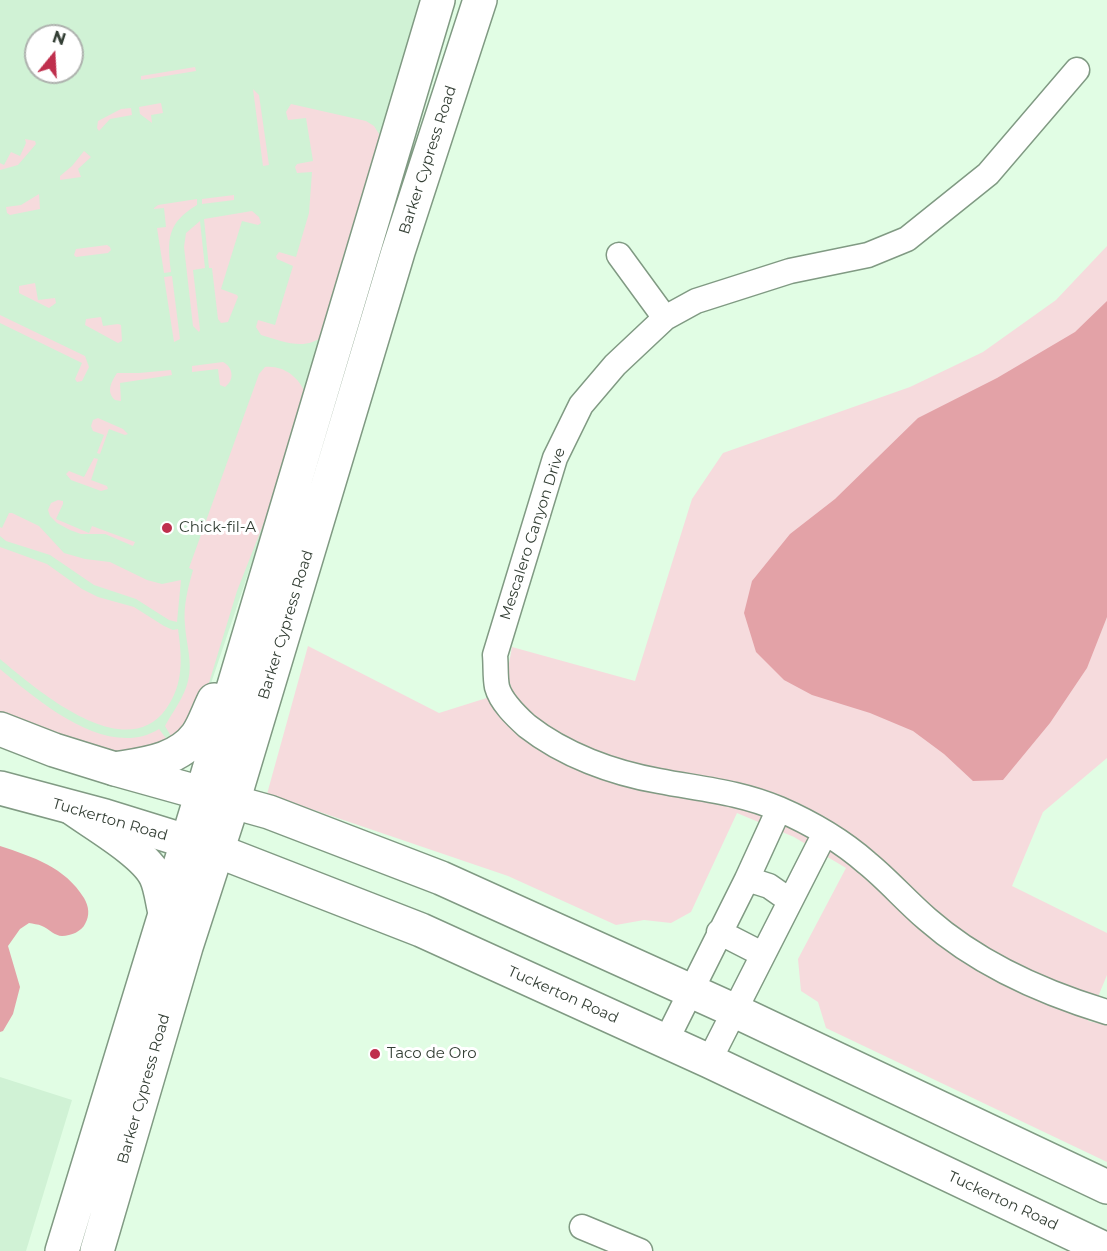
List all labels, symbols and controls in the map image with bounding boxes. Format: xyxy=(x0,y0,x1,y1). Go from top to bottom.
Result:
north arrow xyxy=(24,24,84,84)
text: N xyxy=(50,27,68,49)
street label: Barker Cypress Road xyxy=(395,83,461,237)
street label: Mescalero Canyon Drive xyxy=(497,446,569,622)
place label: Chick-fil-A xyxy=(179,519,256,537)
marker: Chick-fil-A xyxy=(160,521,174,535)
street label: Barker Cypress Road xyxy=(255,548,317,702)
street label: Tuckerton Road xyxy=(50,795,170,845)
street label: Tuckerton Road xyxy=(505,963,621,1027)
street label: Barker Cypress Road xyxy=(114,1012,174,1166)
place label: Taco de Oro xyxy=(387,1045,477,1063)
marker: Taco de Oro xyxy=(368,1047,382,1061)
street label: Tuckerton Road xyxy=(945,1168,1061,1234)

